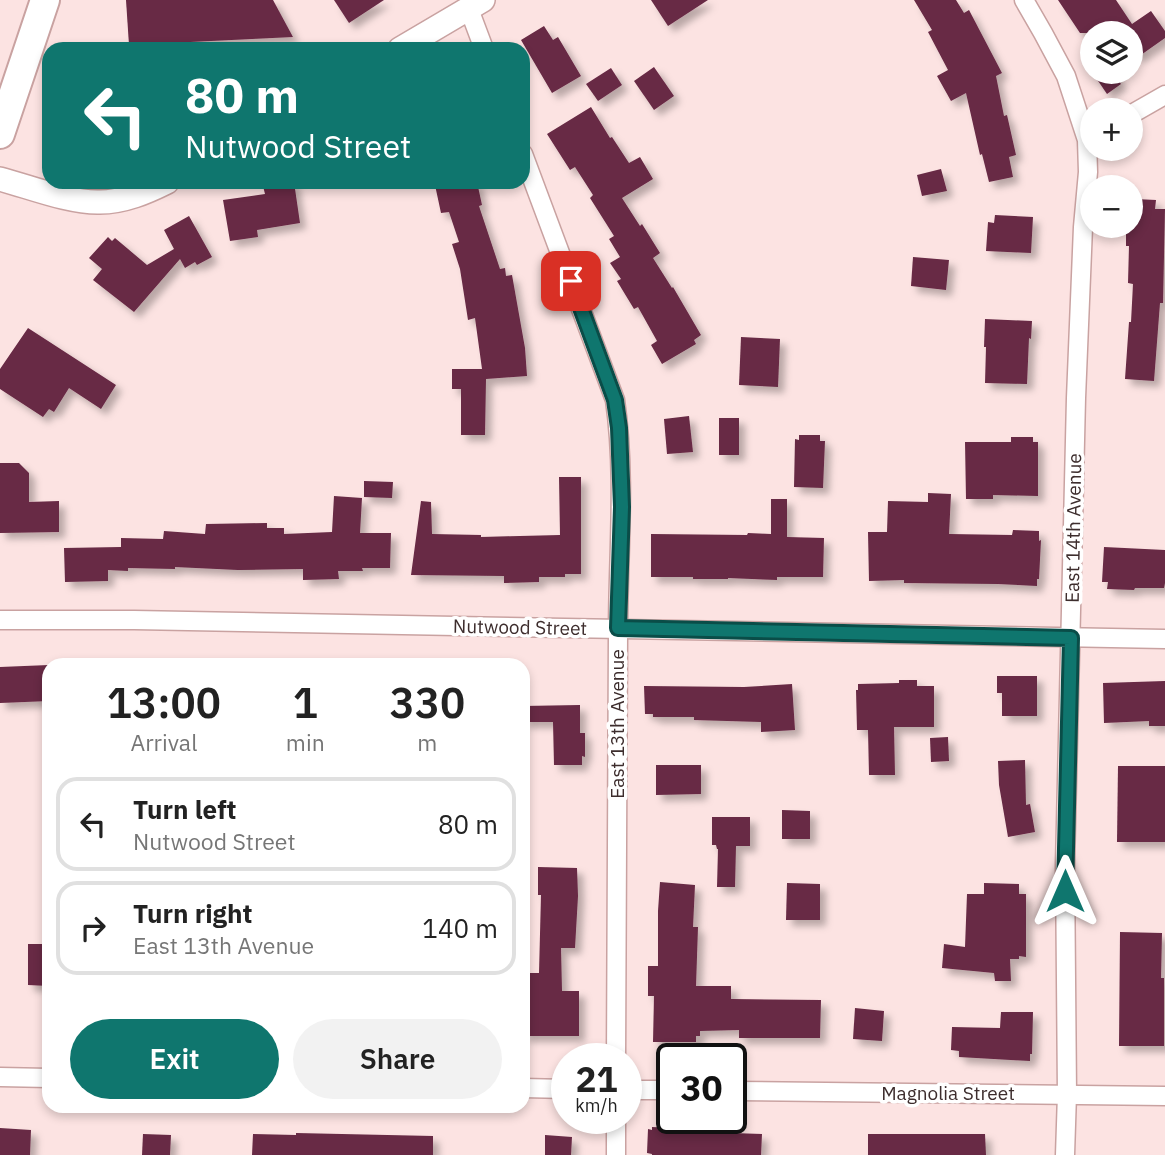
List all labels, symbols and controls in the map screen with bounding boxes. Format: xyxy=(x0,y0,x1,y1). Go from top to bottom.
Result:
map controls xyxy=(1080,21,1143,238)
button: layers xyxy=(1080,21,1143,84)
text: 80 m xyxy=(185,63,299,126)
icon: left xyxy=(70,70,161,161)
button: + xyxy=(1080,98,1143,161)
text: Nutwood Street xyxy=(185,125,411,167)
button: − xyxy=(1080,175,1143,238)
pin xyxy=(541,251,601,311)
icon: arrive xyxy=(552,262,590,300)
street label: East 14th Avenue xyxy=(1060,453,1086,603)
street label: Nutwood Street xyxy=(453,614,587,640)
street label: East 13th Avenue xyxy=(605,649,629,799)
text: 13:00 xyxy=(107,675,221,730)
text: 1 xyxy=(293,675,318,730)
text: 330 xyxy=(390,675,465,730)
text: Arrival xyxy=(130,727,197,757)
text: min xyxy=(286,727,325,757)
text: m xyxy=(417,727,437,757)
text: Turn left xyxy=(133,792,236,826)
icon: left xyxy=(74,805,112,843)
text: 80 m xyxy=(438,807,498,841)
text: Nutwood Street xyxy=(133,826,296,856)
position arrow xyxy=(1028,854,1102,928)
text: Turn right xyxy=(133,896,252,930)
icon: right xyxy=(74,909,112,947)
text: 140 m xyxy=(422,911,498,945)
text: East 13th Avenue xyxy=(133,930,314,960)
button: Exit xyxy=(70,1019,279,1099)
button: Share xyxy=(293,1019,502,1099)
speed limit sign: 30 xyxy=(656,1043,747,1134)
text: 21 xyxy=(575,1056,618,1102)
street label: Magnolia Street xyxy=(881,1081,1015,1105)
text: km/h xyxy=(575,1094,618,1117)

